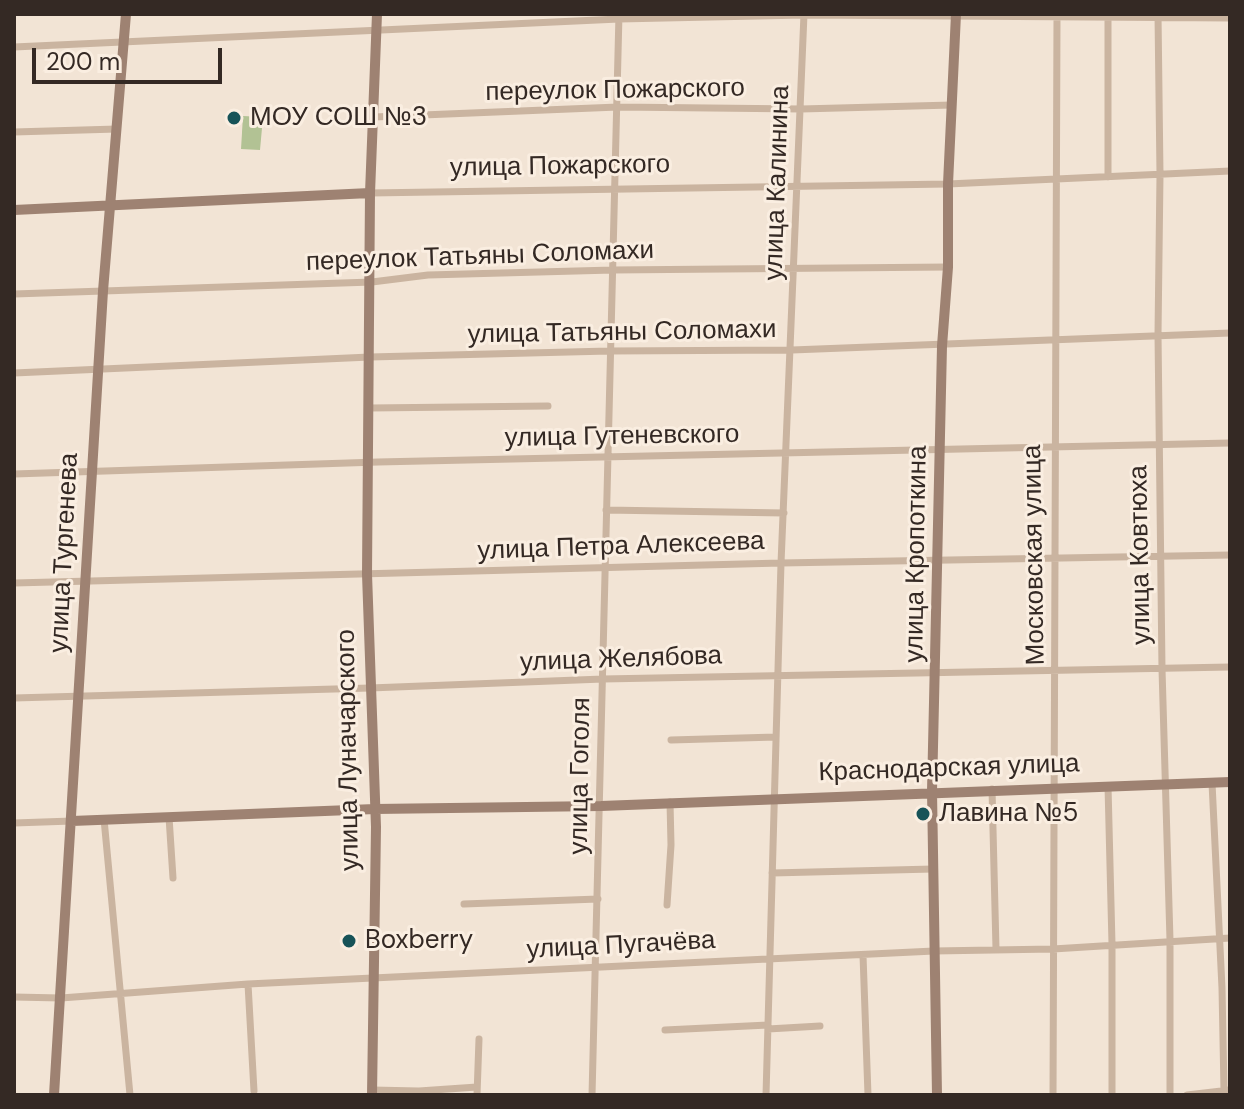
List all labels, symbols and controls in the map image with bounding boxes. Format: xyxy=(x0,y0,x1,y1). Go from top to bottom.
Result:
scale bar xyxy=(36,32,226,82)
text: 200 m xyxy=(46,46,120,77)
street label: переулок Пожарского xyxy=(485,73,745,109)
street label: улица Калинина xyxy=(759,85,797,281)
place label: МОУ СОШ №3 xyxy=(250,102,427,134)
marker: МОУ СОШ №3 xyxy=(225,109,243,127)
street label: улица Пожарского xyxy=(450,149,670,185)
street label: переулок Татьяны Соломахи xyxy=(305,235,655,279)
street label: улица Татьяны Соломахи xyxy=(467,315,777,351)
street label: улица Гутеневского xyxy=(504,419,740,455)
street label: Московская улица xyxy=(1017,444,1053,666)
street label: улица Кропоткина xyxy=(900,445,934,663)
street label: улица Тургенева xyxy=(44,452,86,654)
street label: улица Ковтюха xyxy=(1124,465,1158,645)
street label: улица Петра Алексеева xyxy=(477,526,765,568)
street label: улица Луначарского xyxy=(331,629,367,871)
street label: улица Желябова xyxy=(519,641,723,679)
street label: улица Гоголя xyxy=(564,697,598,855)
street label: Краснодарская улица xyxy=(818,749,1080,789)
place label: Лавина №5 xyxy=(939,798,1078,830)
marker: Лавина №5 xyxy=(914,805,932,823)
place label: Boxberry xyxy=(365,925,473,957)
street label: улица Пугачёва xyxy=(526,925,716,967)
marker: Boxberry xyxy=(340,932,358,950)

